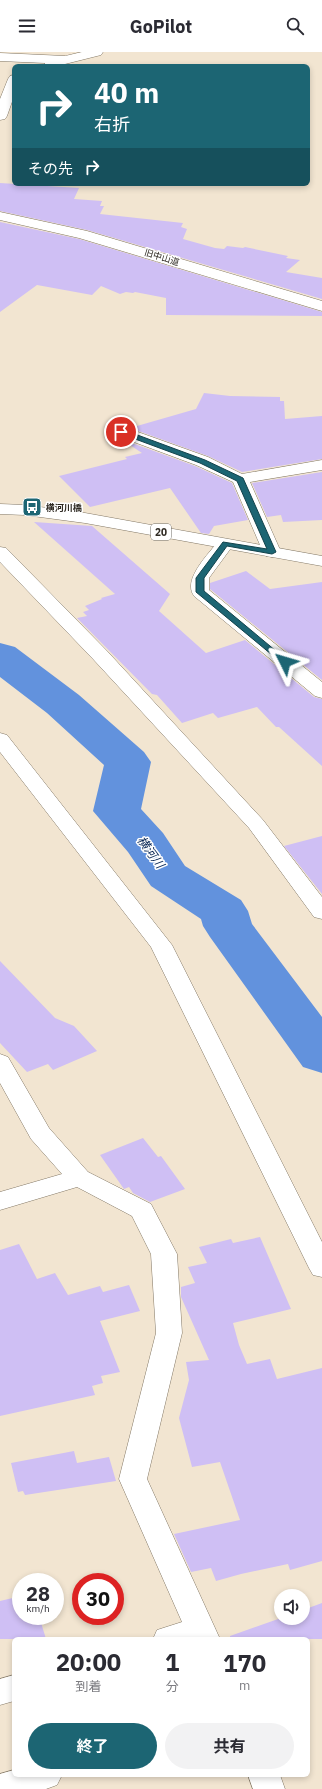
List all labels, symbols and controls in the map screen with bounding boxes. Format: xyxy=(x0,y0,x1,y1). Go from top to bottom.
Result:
icon: menu xyxy=(16,15,38,37)
text: GoPilot xyxy=(130,15,192,38)
icon: search xyxy=(284,15,306,37)
text: 40 m xyxy=(94,74,159,111)
icon: right xyxy=(28,80,80,132)
text: 右折 xyxy=(94,113,130,136)
icon: right xyxy=(81,156,103,178)
text: その先 xyxy=(28,159,73,178)
street label: 旧中山道 xyxy=(143,246,181,268)
pin xyxy=(104,415,138,449)
icon: arrive xyxy=(110,421,132,443)
bus stop icon: 横河川橋 xyxy=(21,496,43,518)
place label: 横河川橋 xyxy=(45,502,82,513)
road number: 20 xyxy=(151,524,171,540)
position arrow xyxy=(264,641,306,683)
water label: 横河川 xyxy=(134,833,169,873)
speed limit sign: 30 xyxy=(72,1573,124,1625)
text: 28 xyxy=(26,1580,50,1607)
map controls xyxy=(274,1589,310,1625)
button: sound xyxy=(274,1589,310,1625)
text: km/h xyxy=(26,1602,50,1615)
text: 20:00 xyxy=(56,1646,121,1678)
text: 1 xyxy=(165,1646,179,1678)
text: 170 xyxy=(223,1647,266,1679)
text: m xyxy=(239,1677,250,1694)
text: 到着 xyxy=(75,1678,101,1695)
text: 分 xyxy=(166,1678,179,1695)
button: 終了 xyxy=(28,1723,157,1769)
button: 共有 xyxy=(165,1723,294,1769)

